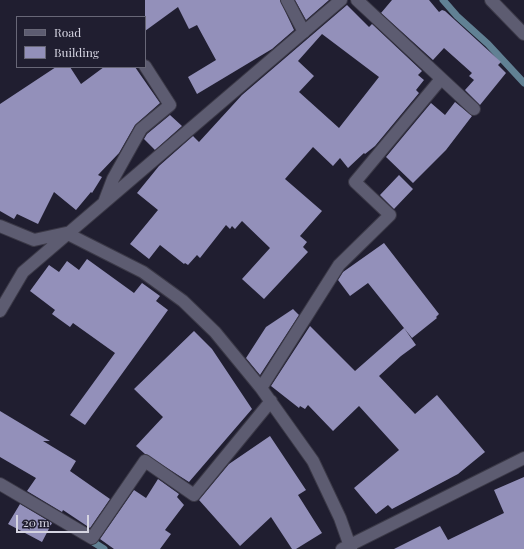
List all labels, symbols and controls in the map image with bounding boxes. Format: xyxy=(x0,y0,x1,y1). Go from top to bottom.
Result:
legend xyxy=(16,16,146,68)
text: Road xyxy=(54,24,81,40)
text: Building xyxy=(54,44,99,60)
scale bar xyxy=(18,507,91,533)
text: 20 m xyxy=(23,514,50,530)

